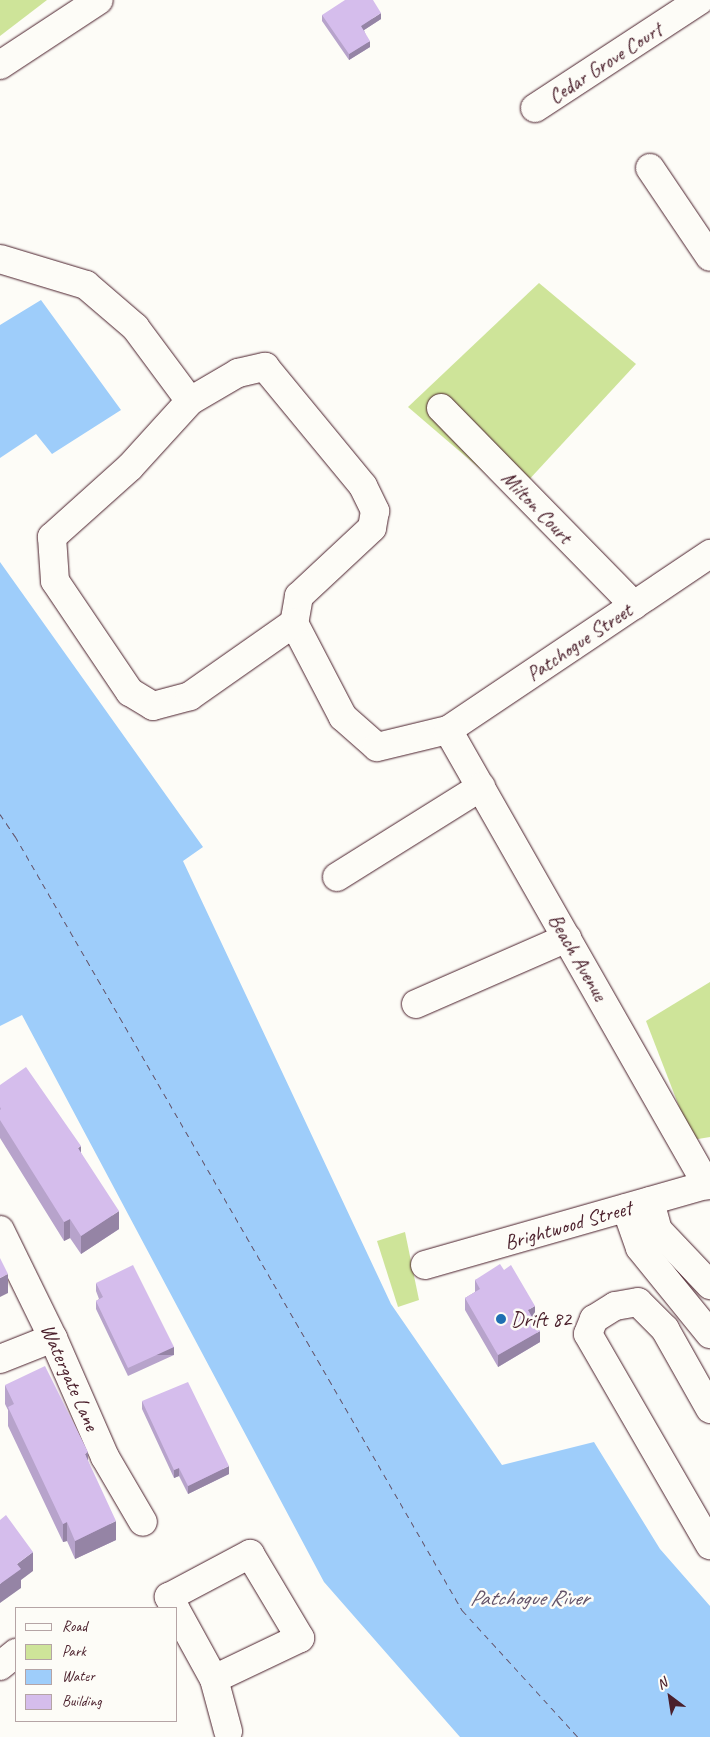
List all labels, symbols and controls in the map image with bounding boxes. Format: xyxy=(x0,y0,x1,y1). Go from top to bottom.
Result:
street label: Cedar Grove Court xyxy=(544,17,666,109)
street label: Milton Court xyxy=(496,465,578,549)
street label: Patchogue Street xyxy=(521,597,637,687)
street label: Beach Avenue xyxy=(543,909,613,1005)
street label: Brightwood Street xyxy=(501,1195,635,1255)
place label: Drift 82 xyxy=(511,1306,571,1332)
marker: Drift 82 xyxy=(495,1313,507,1325)
street label: Watergate Lane xyxy=(35,1319,105,1435)
water label: Patchogue River xyxy=(470,1586,588,1612)
legend xyxy=(15,1607,178,1722)
text: Road xyxy=(62,1617,87,1636)
text: Park xyxy=(62,1642,86,1661)
text: Water xyxy=(62,1667,95,1686)
north arrow xyxy=(645,1672,695,1722)
text: N xyxy=(654,1674,670,1693)
text: Building xyxy=(62,1692,101,1711)

